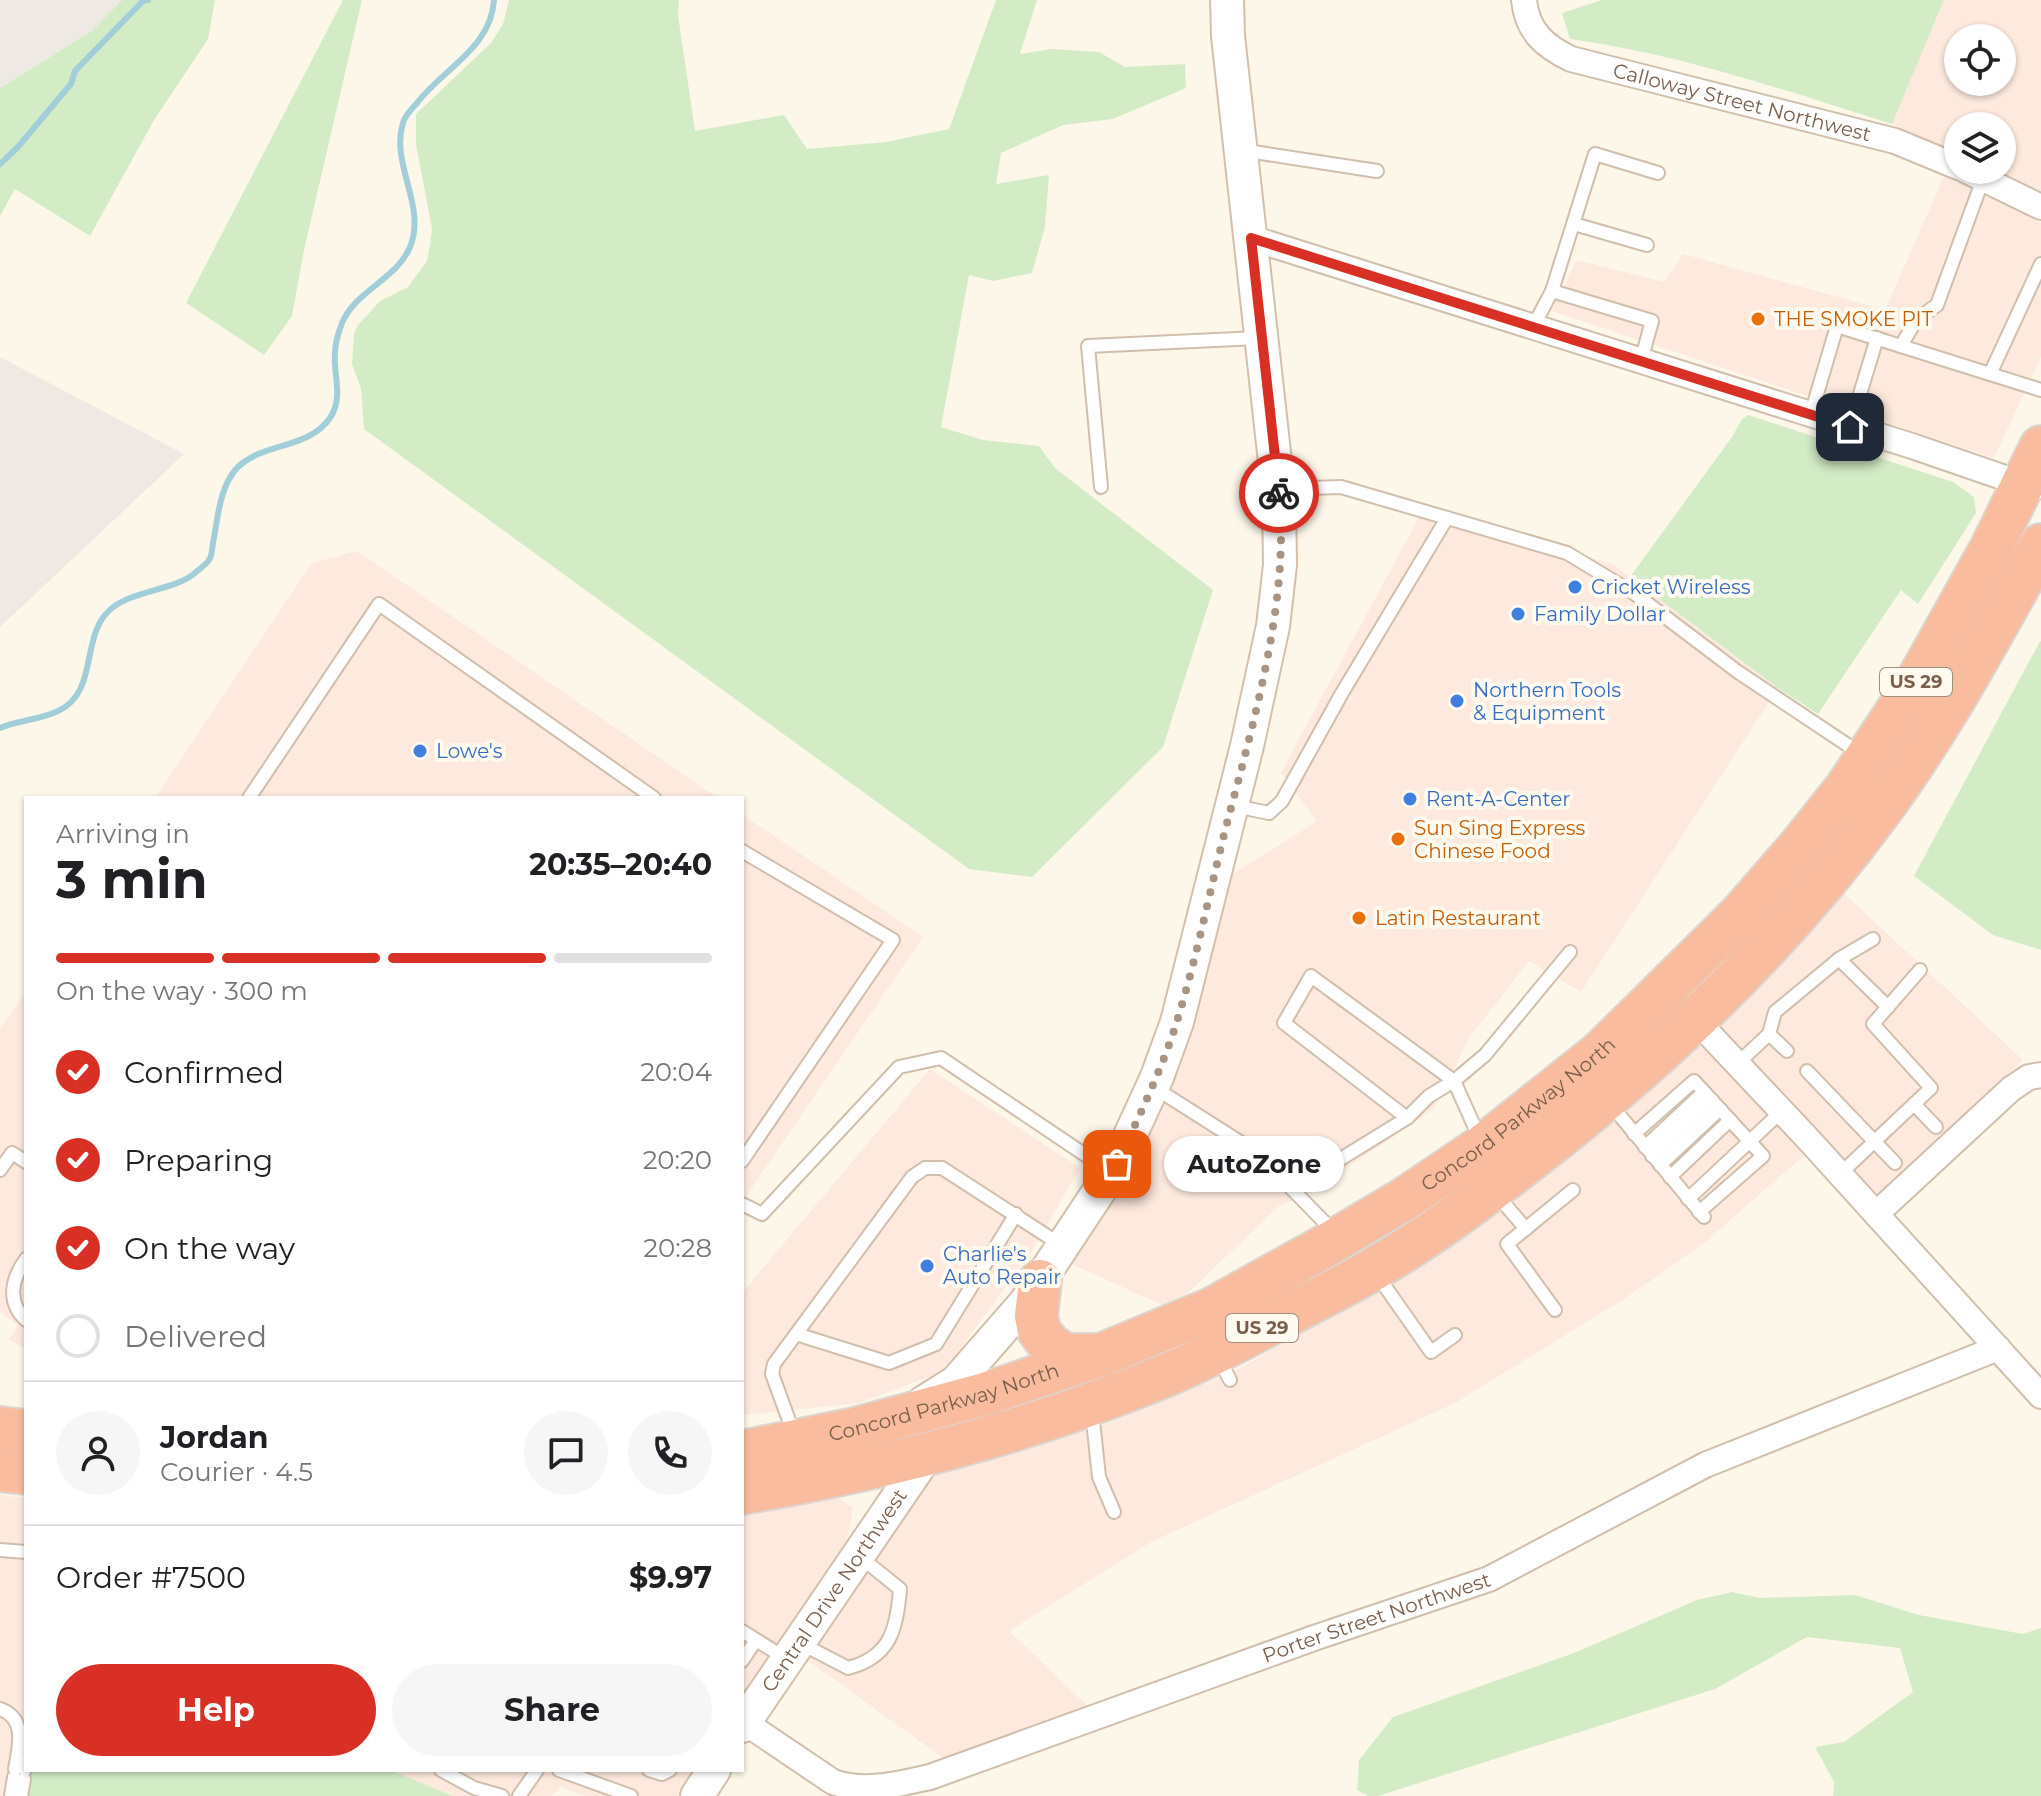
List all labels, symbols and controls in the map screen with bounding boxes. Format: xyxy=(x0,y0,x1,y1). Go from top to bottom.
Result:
map controls xyxy=(1944,24,2016,184)
button: locate xyxy=(1944,24,2016,96)
street label: Calloway Street Northwest xyxy=(1611,58,1874,146)
button: layers xyxy=(1944,112,2016,184)
place label: THE SMOKE PIT xyxy=(1774,307,1934,331)
marker: THE SMOKE PIT xyxy=(1749,310,1767,328)
pin xyxy=(1816,393,1884,461)
icon: home xyxy=(1828,405,1872,449)
courier xyxy=(1239,453,1319,533)
icon: bike xyxy=(1257,471,1301,515)
place label: Cricket Wireless xyxy=(1591,575,1751,599)
marker: Cricket Wireless xyxy=(1566,578,1584,596)
place label: Family Dollar xyxy=(1534,602,1666,626)
marker: Family Dollar xyxy=(1509,605,1527,623)
road number: US 29 xyxy=(1880,668,1952,696)
place label: Northern Tools & Equipment xyxy=(1473,678,1621,725)
marker: Northern Tools & Equipment xyxy=(1448,692,1466,710)
place label: Lowe's xyxy=(436,739,503,763)
marker: Lowe's xyxy=(411,742,429,760)
place label: Rent-A-Center xyxy=(1426,787,1570,811)
marker: Rent-A-Center xyxy=(1401,790,1419,808)
place label: Sun Sing Express Chinese Food xyxy=(1414,816,1586,863)
text: Arriving in xyxy=(56,818,190,850)
marker: Sun Sing Express Chinese Food xyxy=(1389,830,1407,848)
text: 20:35–20:40 xyxy=(529,846,712,883)
text: 3 min xyxy=(56,848,208,911)
place label: Latin Restaurant xyxy=(1375,906,1541,930)
marker: Latin Restaurant xyxy=(1350,909,1368,927)
text: On the way · 300 m xyxy=(56,975,308,1007)
street label: Concord Parkway North xyxy=(1416,1033,1621,1196)
icon: check xyxy=(56,1050,100,1094)
text: Confirmed xyxy=(124,1054,284,1091)
text: 20:04 xyxy=(640,1056,712,1088)
pin xyxy=(1083,1130,1151,1198)
callout: AutoZone xyxy=(1165,1136,1345,1192)
icon: check xyxy=(56,1138,100,1182)
text: Preparing xyxy=(124,1142,273,1179)
icon: bag xyxy=(1095,1142,1139,1186)
text: 20:20 xyxy=(643,1144,712,1176)
text: AutoZone xyxy=(1187,1148,1321,1180)
icon: check xyxy=(56,1226,100,1270)
text: On the way xyxy=(124,1230,295,1267)
text: 20:28 xyxy=(643,1232,712,1264)
place label: Charlie's Auto Repair xyxy=(943,1242,1061,1289)
marker: Charlie's Auto Repair xyxy=(918,1257,936,1275)
road number: US 29 xyxy=(1226,1314,1298,1342)
text: Delivered xyxy=(124,1318,267,1355)
street label: Concord Parkway North xyxy=(826,1358,1062,1446)
button: person xyxy=(56,1411,140,1495)
button: chat xyxy=(524,1411,608,1495)
button: phone xyxy=(628,1411,712,1495)
text: Jordan xyxy=(160,1419,269,1456)
text: Courier · 4.5 xyxy=(160,1456,313,1488)
street label: Central Drive Northwest xyxy=(757,1484,912,1697)
text: Order #7500 xyxy=(56,1559,246,1596)
text: $9.97 xyxy=(629,1559,712,1596)
street label: Porter Street Northwest xyxy=(1259,1567,1494,1668)
button: Help xyxy=(56,1664,376,1756)
button: Share xyxy=(392,1664,712,1756)

